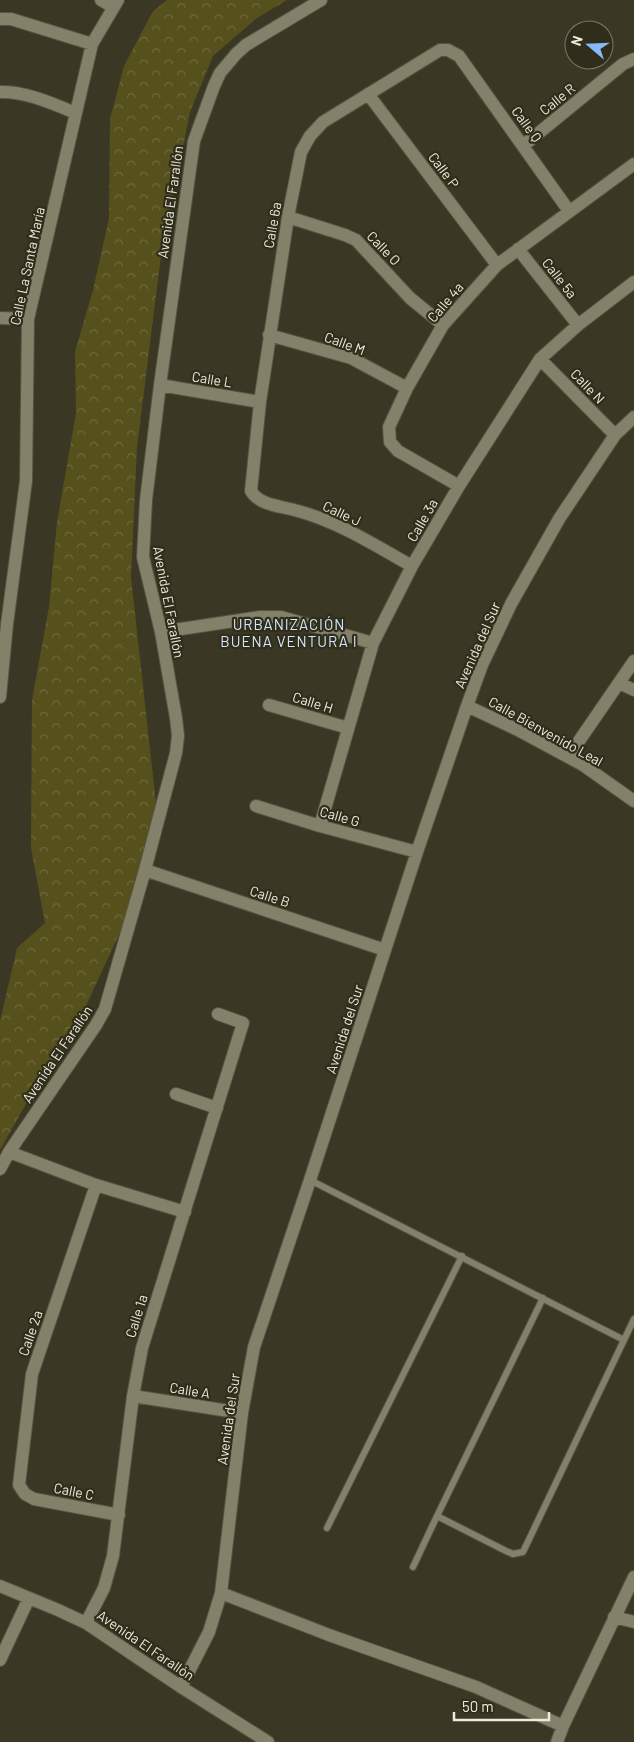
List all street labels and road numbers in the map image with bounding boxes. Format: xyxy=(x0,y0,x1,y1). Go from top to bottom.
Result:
street label: Calle R xyxy=(536,80,578,118)
street label: Calle Q xyxy=(508,103,546,145)
street label: Avenida El Farallón xyxy=(154,145,186,259)
street label: Calle P xyxy=(425,149,463,191)
street label: Calle 6a xyxy=(260,201,284,249)
street label: Calle La Santa María xyxy=(6,205,48,327)
street label: Calle O xyxy=(364,227,404,269)
street label: Calle 5a xyxy=(539,254,581,302)
street label: Calle 4a xyxy=(423,278,467,326)
street label: Calle M xyxy=(322,328,368,358)
street label: Calle N xyxy=(567,365,609,407)
street label: Calle L xyxy=(191,367,233,391)
street label: Calle 3a xyxy=(403,496,441,544)
street label: Calle J xyxy=(320,497,364,529)
street label: Avenida El Farallón xyxy=(150,545,188,659)
street label: Avenida del Sur xyxy=(450,599,504,691)
street label: Calle H xyxy=(291,688,335,716)
street label: Calle Bienvenido Leal xyxy=(486,692,606,770)
street label: Calle G xyxy=(318,802,362,830)
street label: Calle B xyxy=(248,882,292,910)
street label: Avenida del Sur xyxy=(322,982,366,1076)
street label: Avenida El Farallón xyxy=(18,1002,96,1106)
street label: Calle 1a xyxy=(121,1292,151,1340)
street label: Calle 2a xyxy=(14,1308,46,1358)
street label: Avenida del Sur xyxy=(213,1372,243,1466)
street label: Calle A xyxy=(169,1378,212,1402)
street label: Calle C xyxy=(52,1479,96,1503)
street label: Avenida El Farallón xyxy=(94,1606,198,1684)

